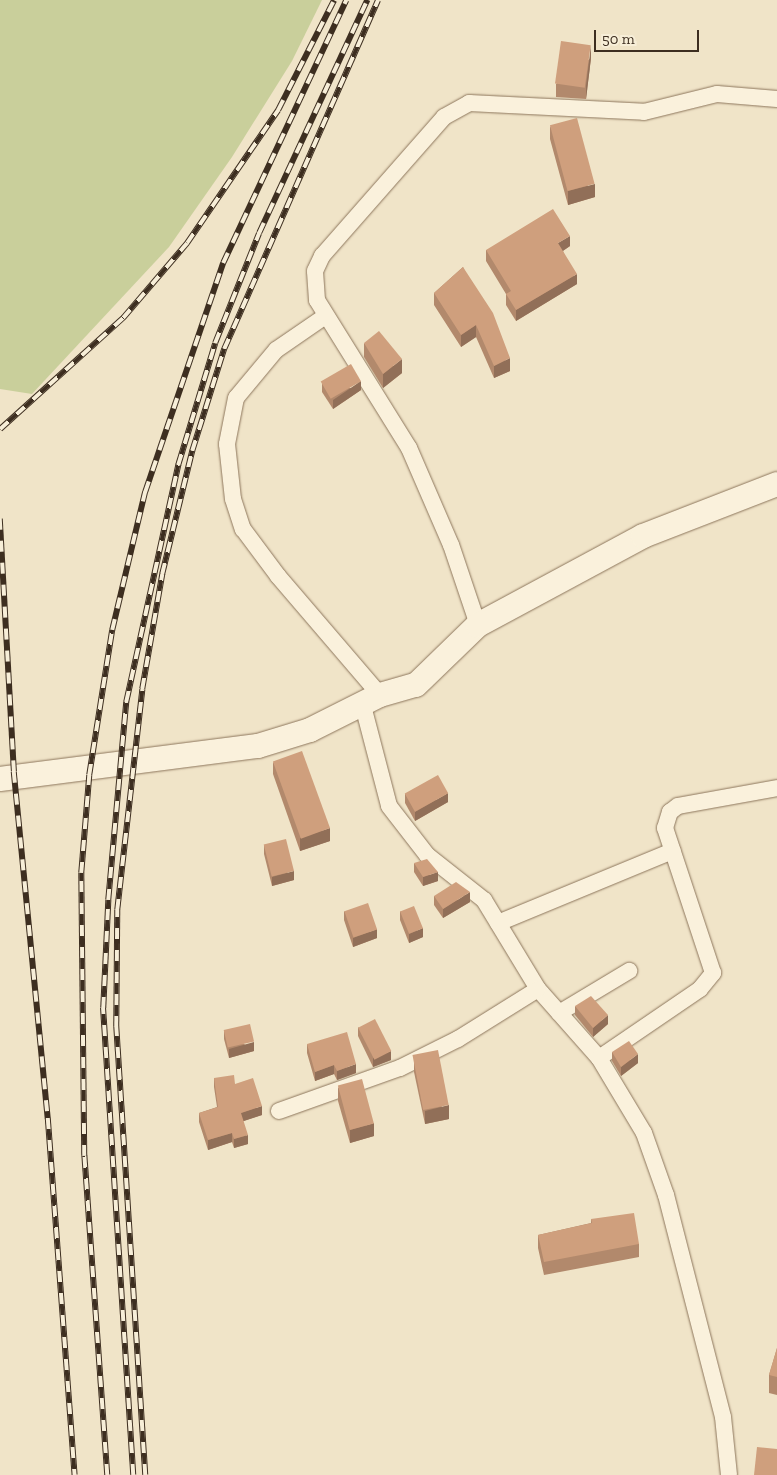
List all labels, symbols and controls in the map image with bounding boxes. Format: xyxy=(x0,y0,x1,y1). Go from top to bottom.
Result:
scale bar xyxy=(597,20,702,52)
text: 50 m xyxy=(602,30,635,48)

